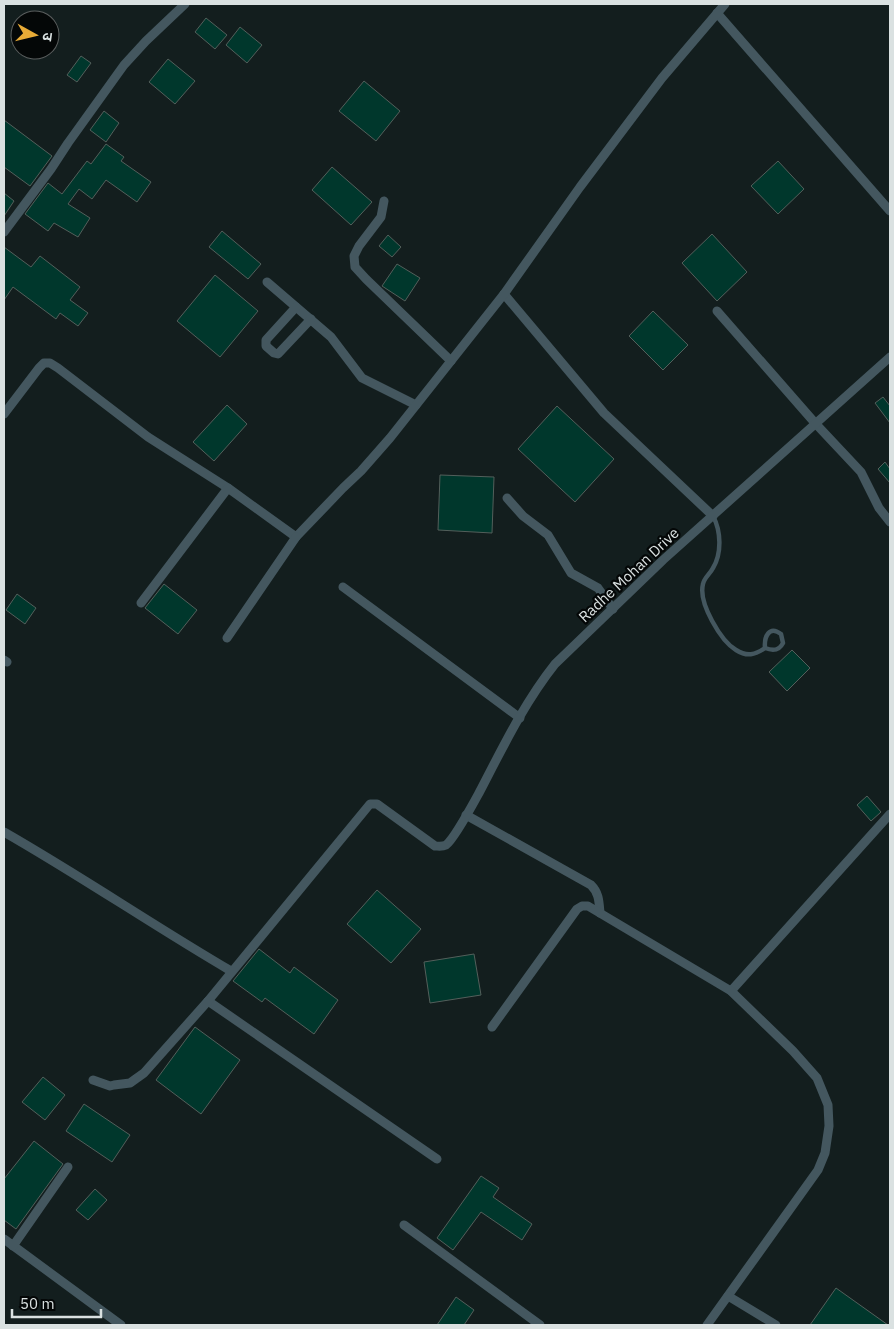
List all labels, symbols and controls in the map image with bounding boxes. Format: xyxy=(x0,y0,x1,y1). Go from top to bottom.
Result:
north arrow xyxy=(10,10,60,60)
text: उ xyxy=(38,31,57,43)
street label: Radhe Mohan Drive xyxy=(574,523,683,626)
scale bar xyxy=(12,1286,101,1318)
text: 50 m xyxy=(20,1294,55,1313)

